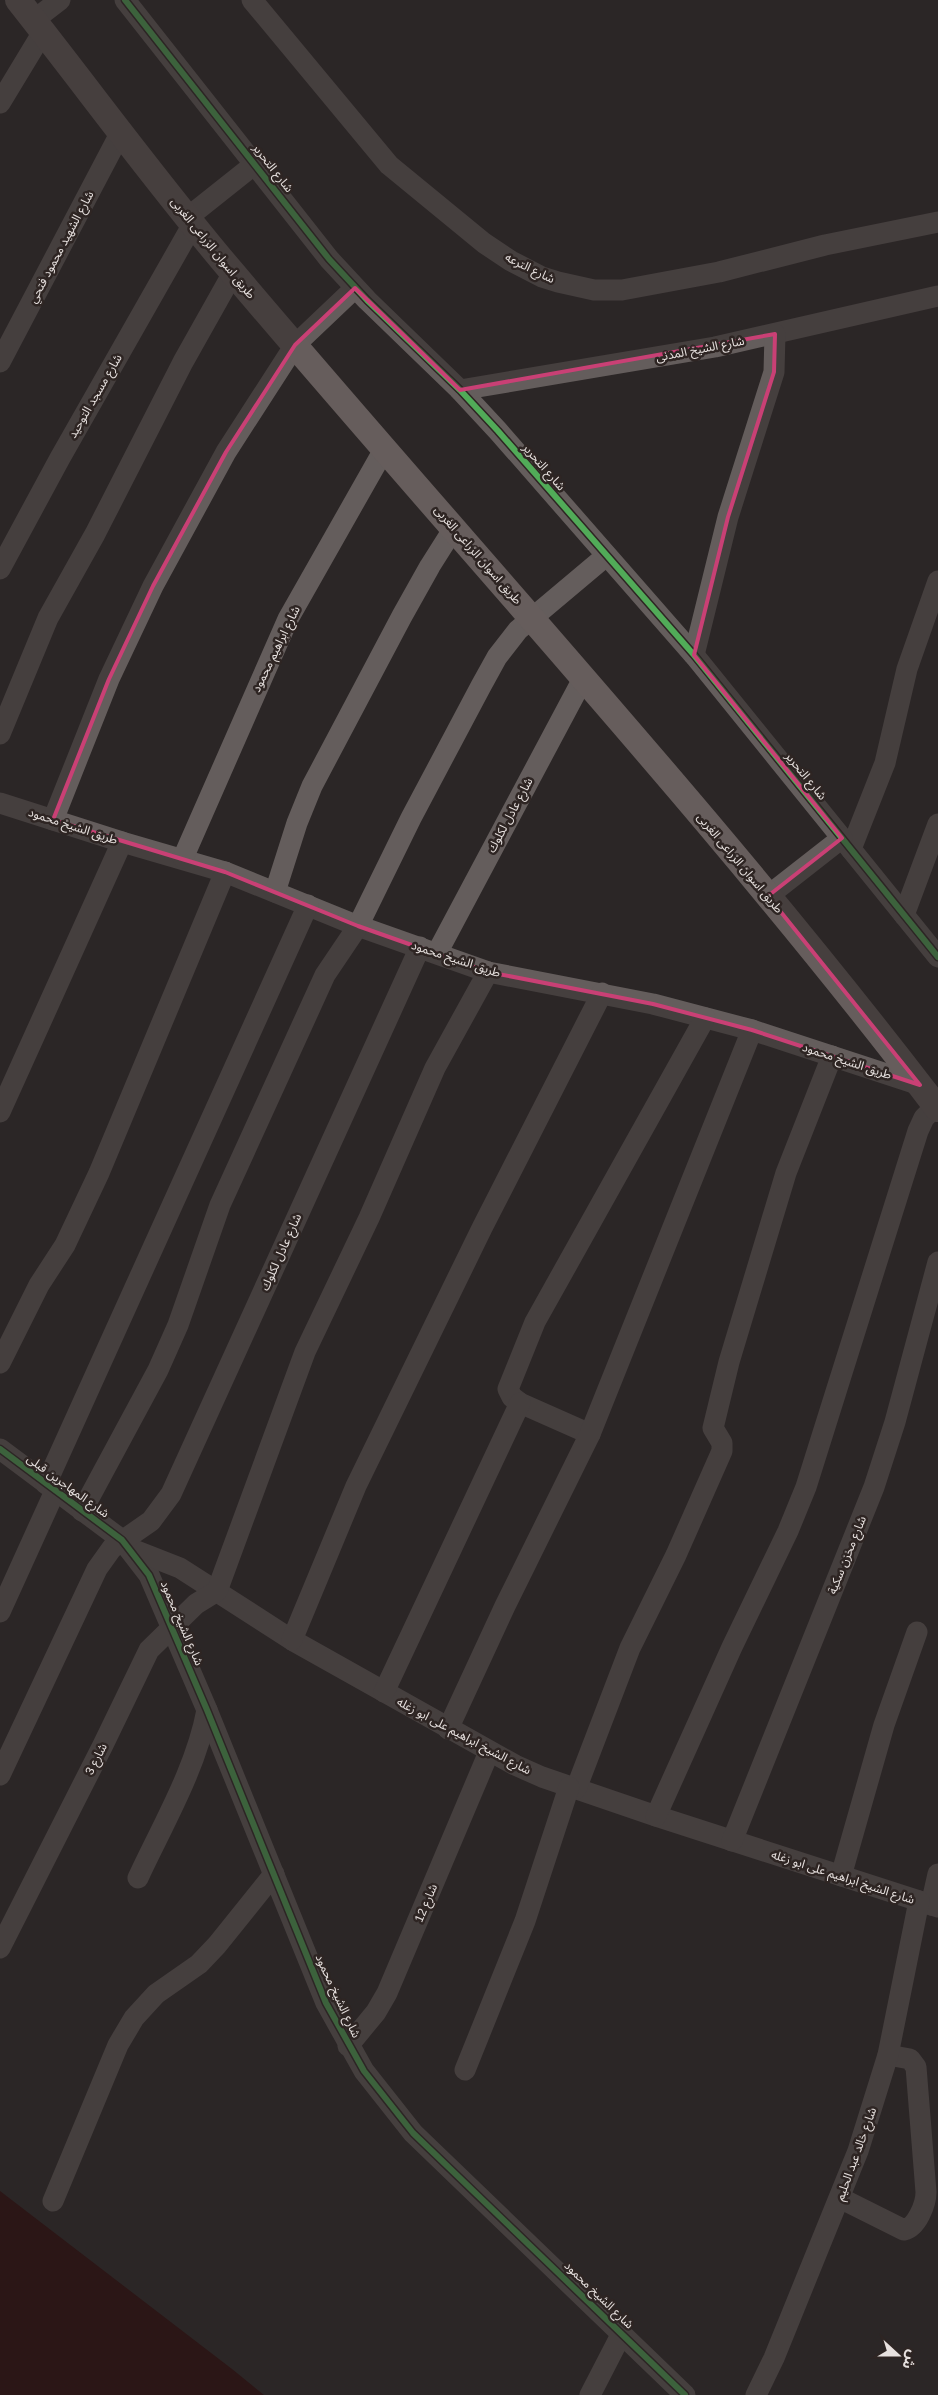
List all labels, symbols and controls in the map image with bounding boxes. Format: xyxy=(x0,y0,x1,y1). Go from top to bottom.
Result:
street label: شارع التحرير xyxy=(248,140,296,196)
street label: شارع الشهيد محمود فتحي xyxy=(25,188,99,307)
street label: طريق اسوان الزراعى الغربى xyxy=(167,195,258,302)
street label: شارع الترعه xyxy=(502,250,557,288)
street label: شارع الشيخ المدنى xyxy=(655,334,746,366)
street label: شارع مسجد التوحيد xyxy=(65,352,126,441)
street label: شارع التحرير xyxy=(518,440,568,495)
street label: طريق اسوان الزراعى الغربى xyxy=(431,503,525,608)
street label: شارع ابراهيم محمود xyxy=(249,604,305,695)
street label: شارع التحرير xyxy=(780,748,830,804)
street label: شارع عادل لكلوك xyxy=(484,775,537,856)
street label: طريق الشيخ محمود xyxy=(26,805,119,849)
street label: طريق اسوان الزراعى الغربى xyxy=(693,810,786,916)
street label: طريق الشيخ محمود xyxy=(409,938,502,982)
street label: طريق الشيخ محمود xyxy=(800,1040,893,1084)
street label: شارع عادل لكلوك xyxy=(258,1211,306,1293)
street label: شارع المهاجرين قبلى xyxy=(23,1451,112,1522)
street label: شارع مخزن سكية xyxy=(825,1514,871,1597)
street label: شارع الشيخ محمود xyxy=(156,1578,206,1668)
street label: شارع الشيخ ابراهيم على ابو زغله xyxy=(394,1695,533,1779)
street label: شارع 3 xyxy=(82,1741,112,1778)
street label: شارع الشيخ ابراهيم على ابو زغله xyxy=(769,1847,916,1909)
street label: شارع 12 xyxy=(412,1882,442,1925)
street label: شارع الشيخ محمود xyxy=(311,1952,364,2041)
street label: شارع خالد عبد الحليم xyxy=(833,2105,881,2203)
street label: شارع الشيخ محمود xyxy=(560,2258,637,2333)
north arrow xyxy=(873,2330,923,2380)
text: ش xyxy=(899,2348,921,2371)

